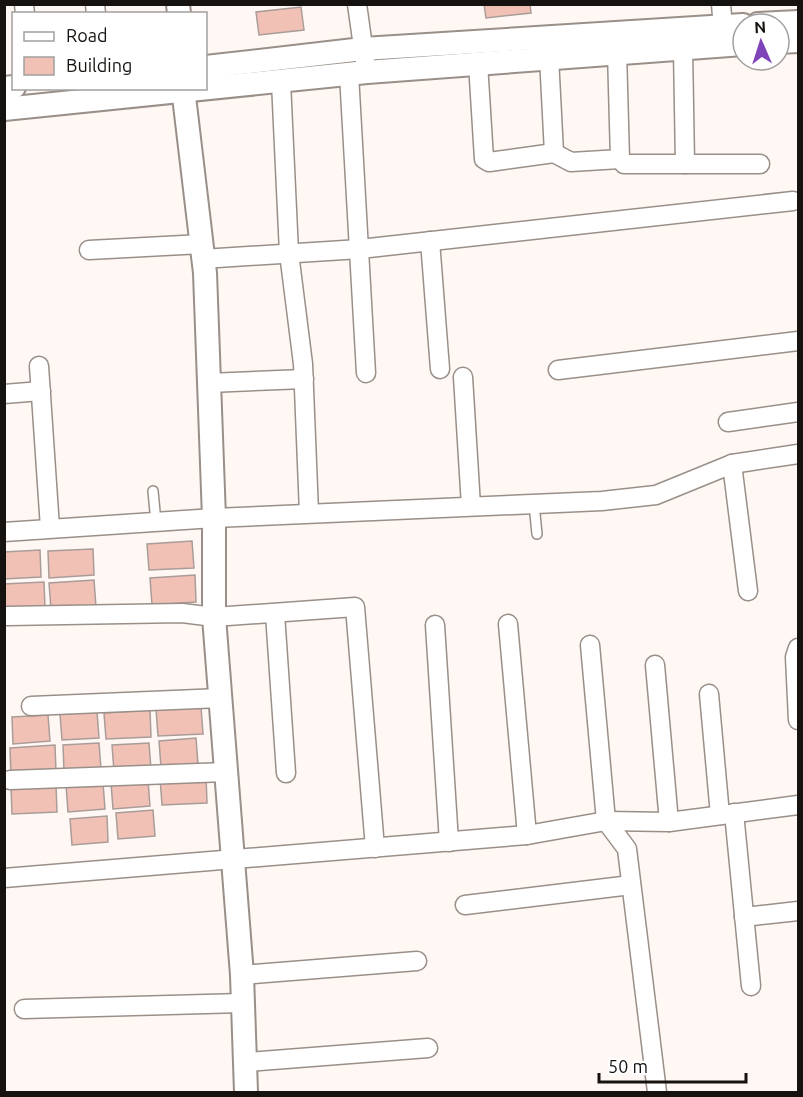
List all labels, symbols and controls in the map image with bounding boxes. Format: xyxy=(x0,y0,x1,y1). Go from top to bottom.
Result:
legend xyxy=(12,12,207,90)
north arrow xyxy=(731,12,791,72)
text: N xyxy=(754,18,767,36)
text: Road xyxy=(66,25,108,45)
text: Building xyxy=(66,55,132,75)
scale bar xyxy=(599,1046,746,1084)
text: 50 m xyxy=(608,1056,648,1076)

